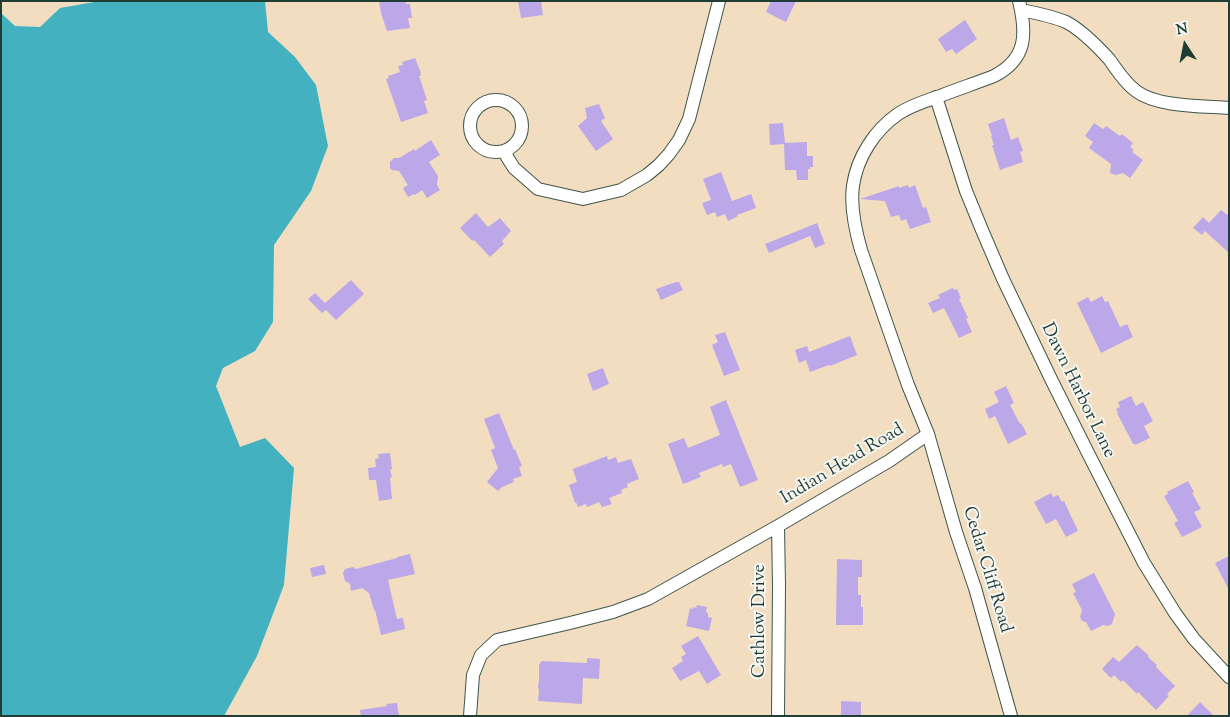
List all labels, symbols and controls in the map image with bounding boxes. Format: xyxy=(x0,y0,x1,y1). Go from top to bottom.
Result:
text: N xyxy=(1175,19,1190,41)
north arrow xyxy=(1160,20,1210,70)
street label: Dawn Harbor Lane xyxy=(1035,320,1119,462)
street label: Indian Head Road xyxy=(778,420,908,510)
street label: Cedar Cliff Road xyxy=(957,504,1015,636)
street label: Cathlow Drive xyxy=(750,564,772,678)

